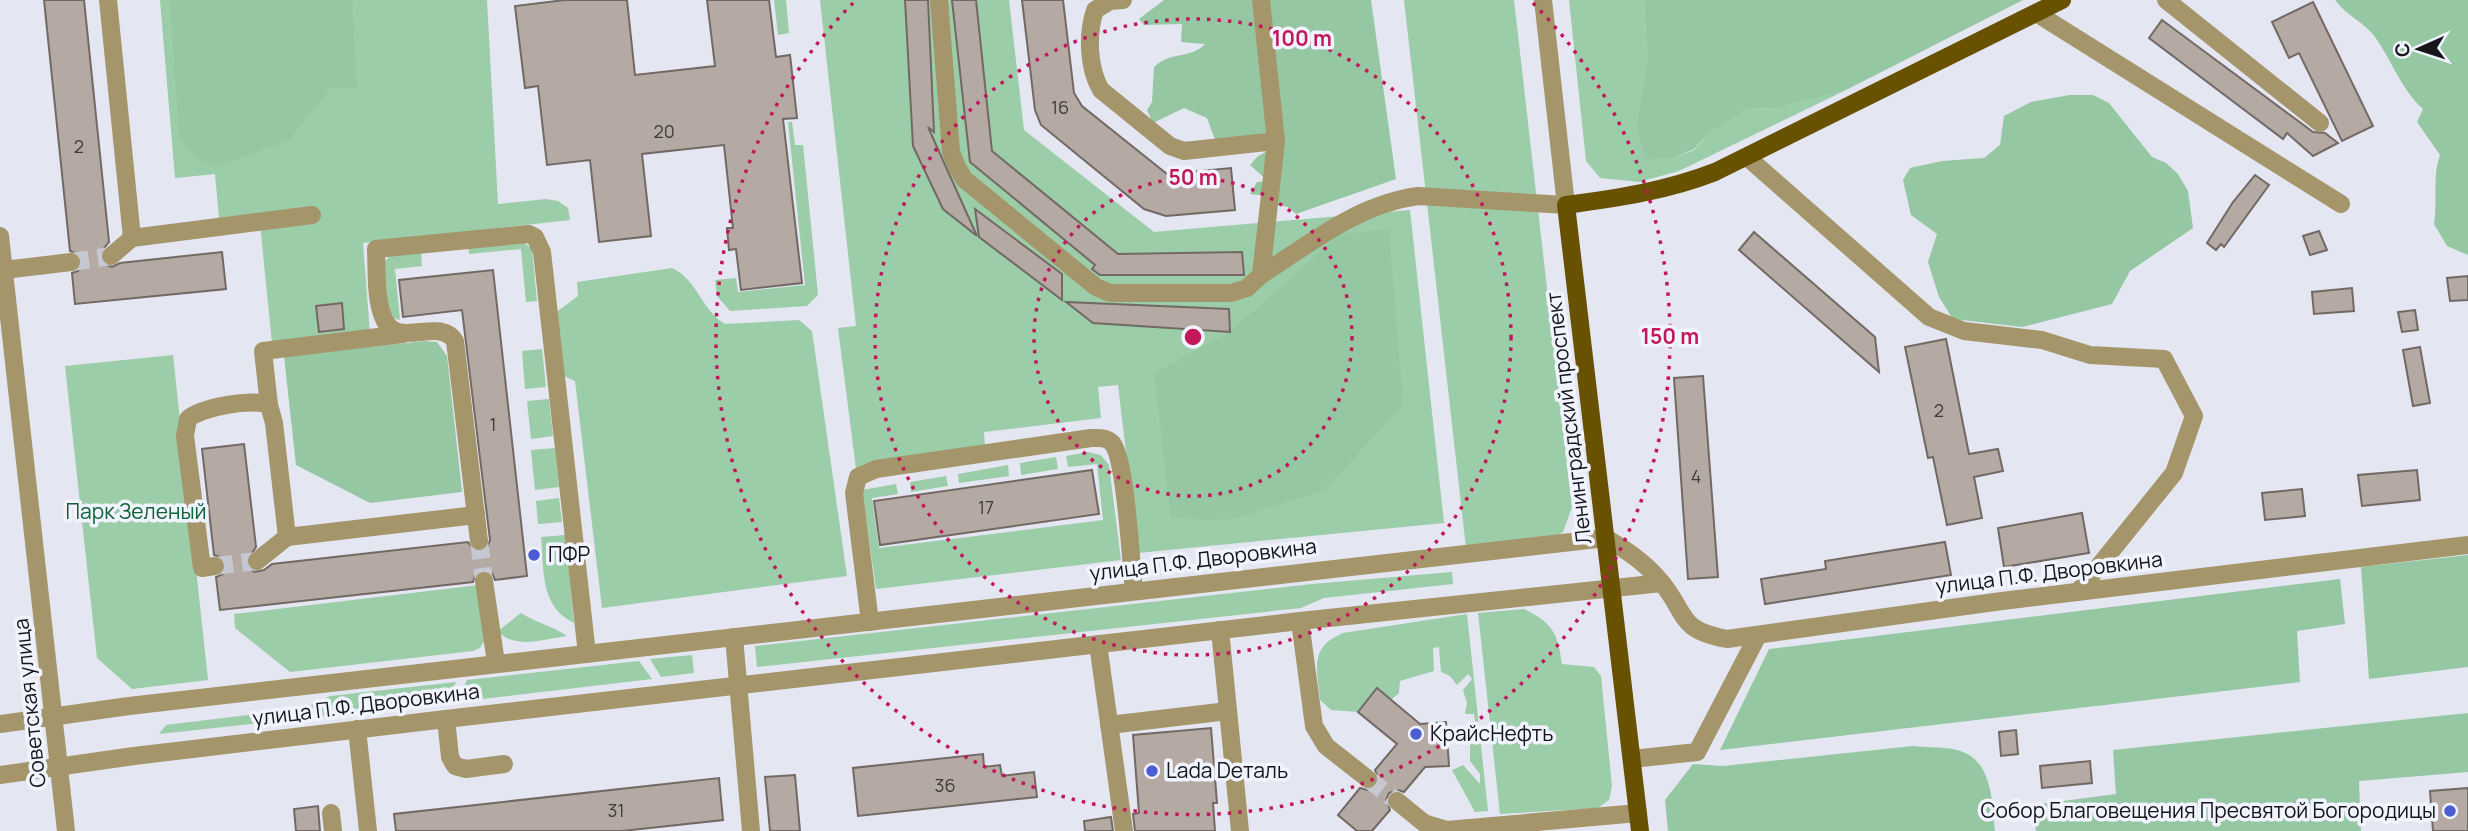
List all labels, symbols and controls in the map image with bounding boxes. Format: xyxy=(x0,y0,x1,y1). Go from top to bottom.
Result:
north arrow xyxy=(2384,14,2454,84)
text: 100 m xyxy=(1272,24,1332,52)
text: С xyxy=(2389,42,2415,58)
house number: 16 xyxy=(1051,95,1069,119)
house number: 20 xyxy=(653,119,675,143)
house number: 2 xyxy=(74,134,84,158)
text: 50 m xyxy=(1168,163,1218,191)
street label: Ленинградский проспект xyxy=(1539,290,1597,546)
text: 150 m xyxy=(1641,322,1699,350)
centre of rings xyxy=(1181,325,1205,349)
house number: 2 xyxy=(1934,398,1944,422)
house number: 1 xyxy=(489,412,497,436)
house number: 4 xyxy=(1691,464,1701,488)
house number: 17 xyxy=(978,495,994,519)
park label: Парк Зеленый xyxy=(66,497,206,525)
street label: улица П.Ф. Дворовкина xyxy=(1088,531,1318,587)
place label: ПФР xyxy=(548,540,590,568)
street label: улица П.Ф. Дворовкина xyxy=(1934,544,2164,600)
marker: ПФР xyxy=(526,547,542,563)
street label: Советская улица xyxy=(6,617,52,789)
street label: улица П.Ф. Дворовкина xyxy=(251,676,481,732)
place label: КрайсНефть xyxy=(1430,719,1553,747)
marker: КрайсНефть xyxy=(1408,726,1424,742)
place label: Lada Dеталь xyxy=(1166,756,1288,784)
marker: Lada Dеталь xyxy=(1144,763,1160,779)
house number: 36 xyxy=(934,773,956,797)
place label: Собор Благовещения Пресвятой Богородицы xyxy=(1981,796,2436,824)
house number: 31 xyxy=(608,798,624,822)
marker: Собор Благовещения Пресвятой Богородицы xyxy=(2442,803,2458,819)

